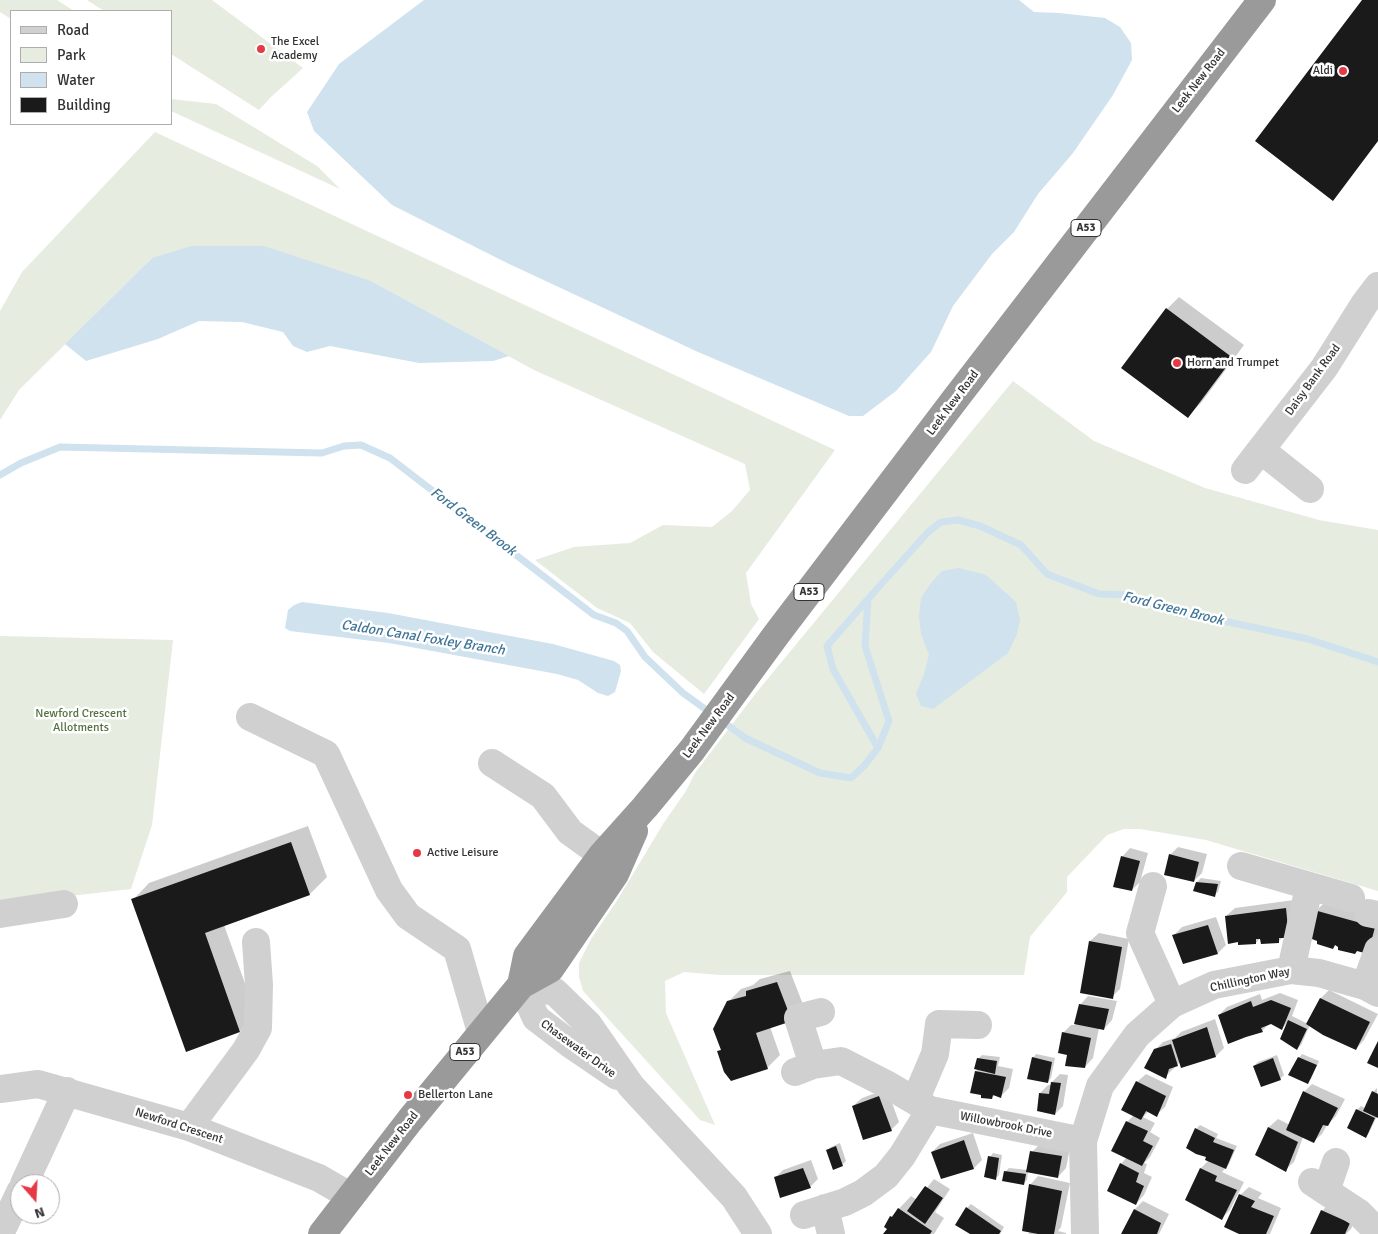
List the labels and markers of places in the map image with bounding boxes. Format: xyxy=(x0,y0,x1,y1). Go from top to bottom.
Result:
place label: The Excel Academy xyxy=(271,35,319,63)
marker: The Excel Academy xyxy=(255,43,267,55)
place label: Aldi xyxy=(1313,64,1333,78)
marker: Aldi xyxy=(1337,65,1349,77)
place label: Horn and Trumpet xyxy=(1187,356,1279,370)
marker: Horn and Trumpet xyxy=(1171,357,1183,369)
place label: Active Leisure xyxy=(427,846,498,860)
marker: Active Leisure xyxy=(411,847,423,859)
place label: Bellerton Lane xyxy=(418,1088,493,1102)
marker: Bellerton Lane xyxy=(402,1089,414,1101)

